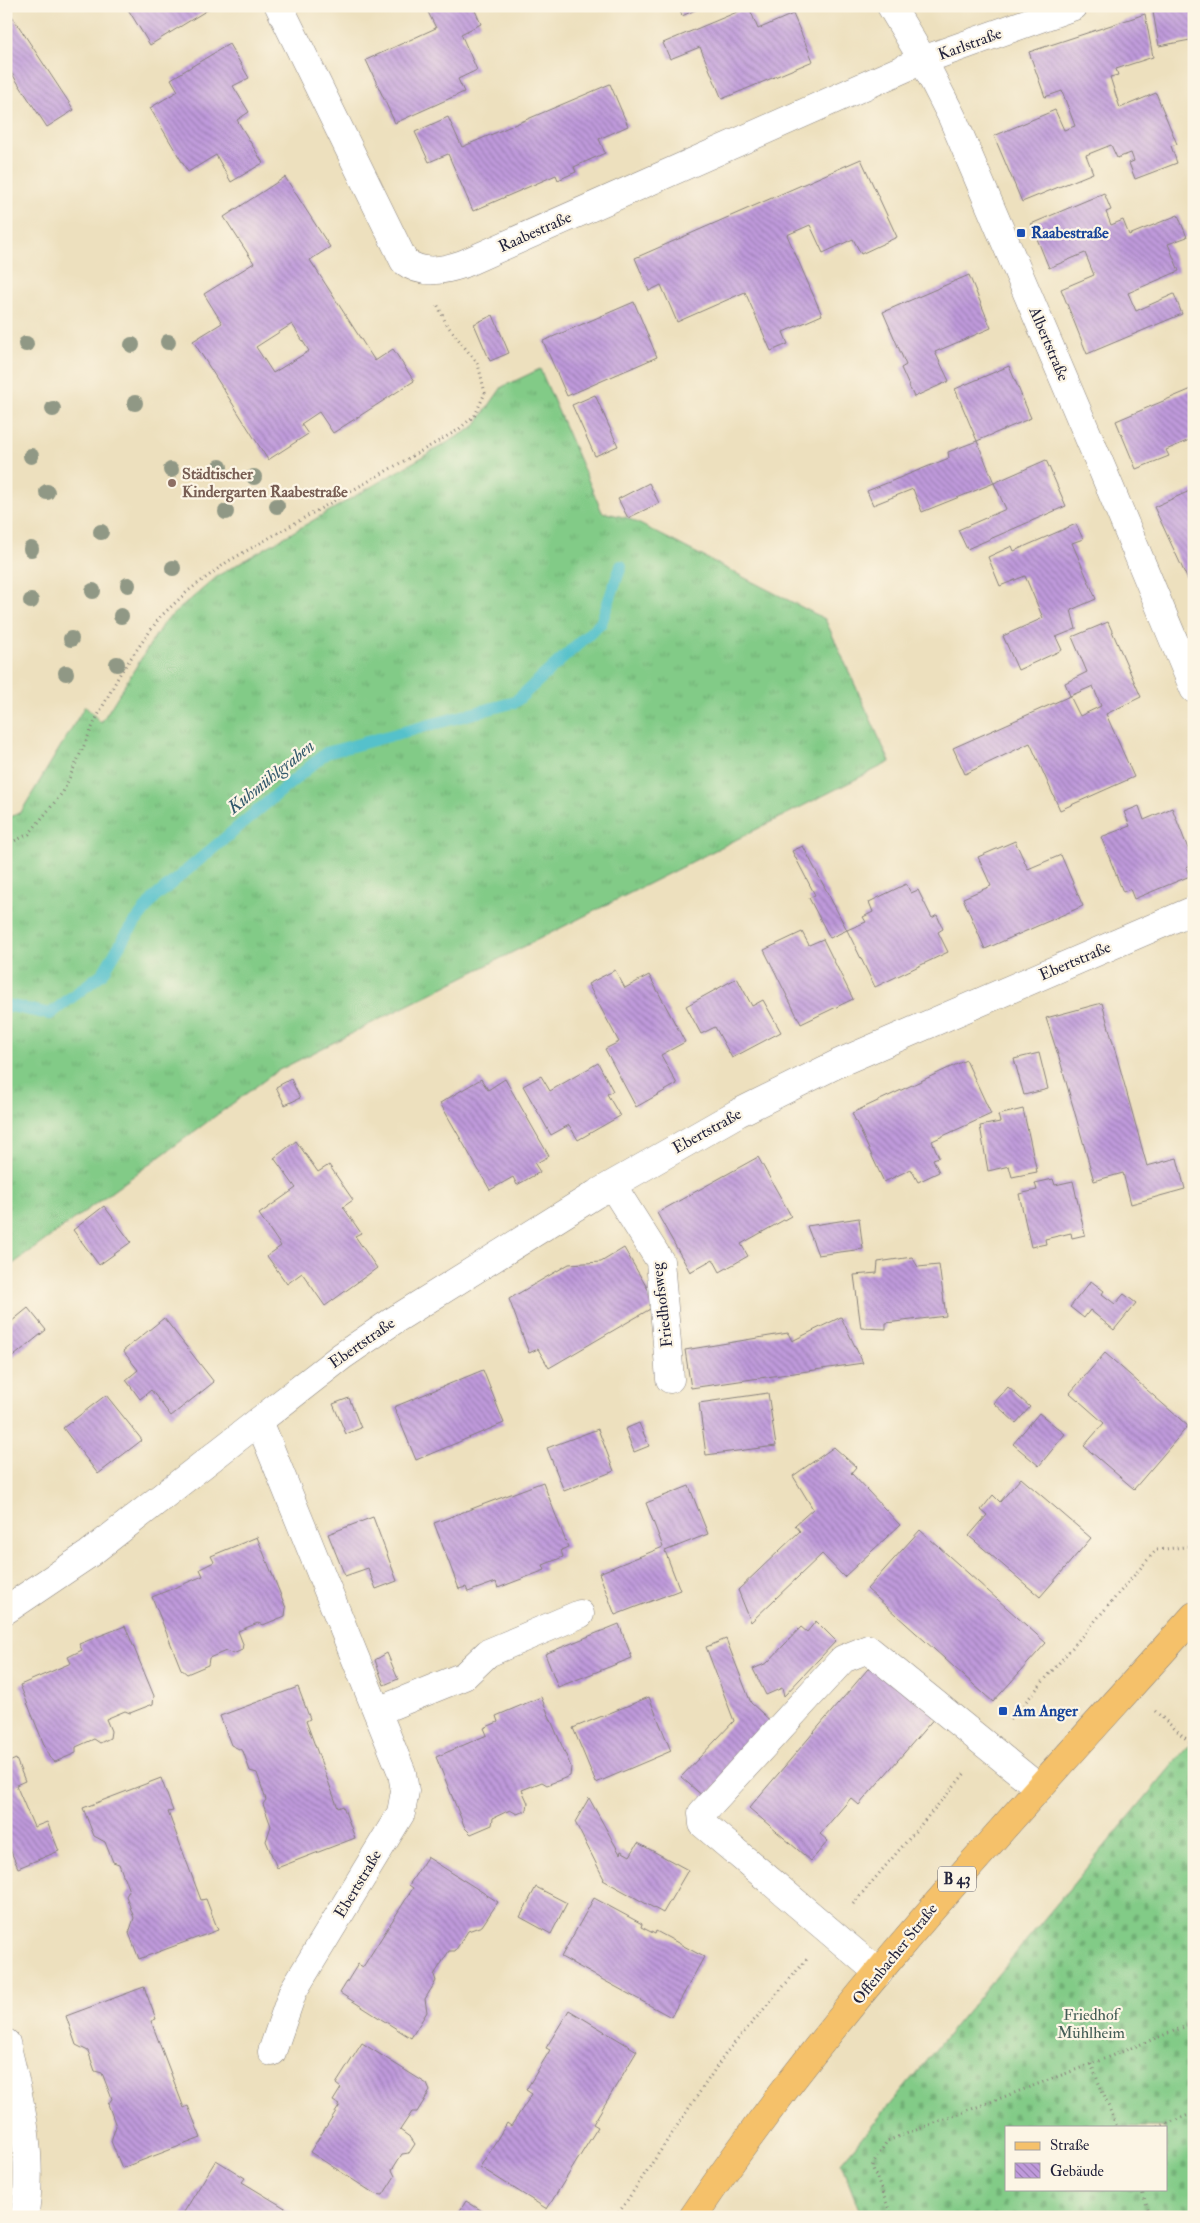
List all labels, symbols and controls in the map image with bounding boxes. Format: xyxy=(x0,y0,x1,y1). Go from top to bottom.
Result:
street label: Karlstraße xyxy=(935,23,1005,65)
street label: Raabestraße xyxy=(495,207,575,257)
place label: Raabestraße xyxy=(1031,223,1109,243)
marker: Raabestraße xyxy=(1015,227,1027,239)
street label: Albertstraße xyxy=(1024,303,1074,384)
place label: Städtischer Kindergarten Raabestraße xyxy=(182,464,348,503)
marker: Städtischer Kindergarten Raabestraße xyxy=(166,477,178,489)
water label: Kuhmühlgraben xyxy=(222,735,319,820)
street label: Ebertstraße xyxy=(1036,937,1114,985)
street label: Ebertstraße xyxy=(669,1104,745,1158)
street label: Friedhofsweg xyxy=(647,1260,677,1349)
street label: Ebertstraße xyxy=(325,1313,399,1373)
place label: Am Anger xyxy=(1012,1701,1079,1722)
marker: Am Anger xyxy=(997,1705,1009,1717)
street label: Ebertstraße xyxy=(330,1846,386,1922)
road number: B 43 xyxy=(938,1866,976,1892)
street label: Offenbacher Straße xyxy=(848,1899,942,2009)
park label: Friedhof Mühlheim xyxy=(1057,2005,1125,2043)
legend xyxy=(1005,2126,1168,2190)
text: Straße xyxy=(1050,2136,1089,2155)
text: Gebäude xyxy=(1050,2162,1104,2181)

